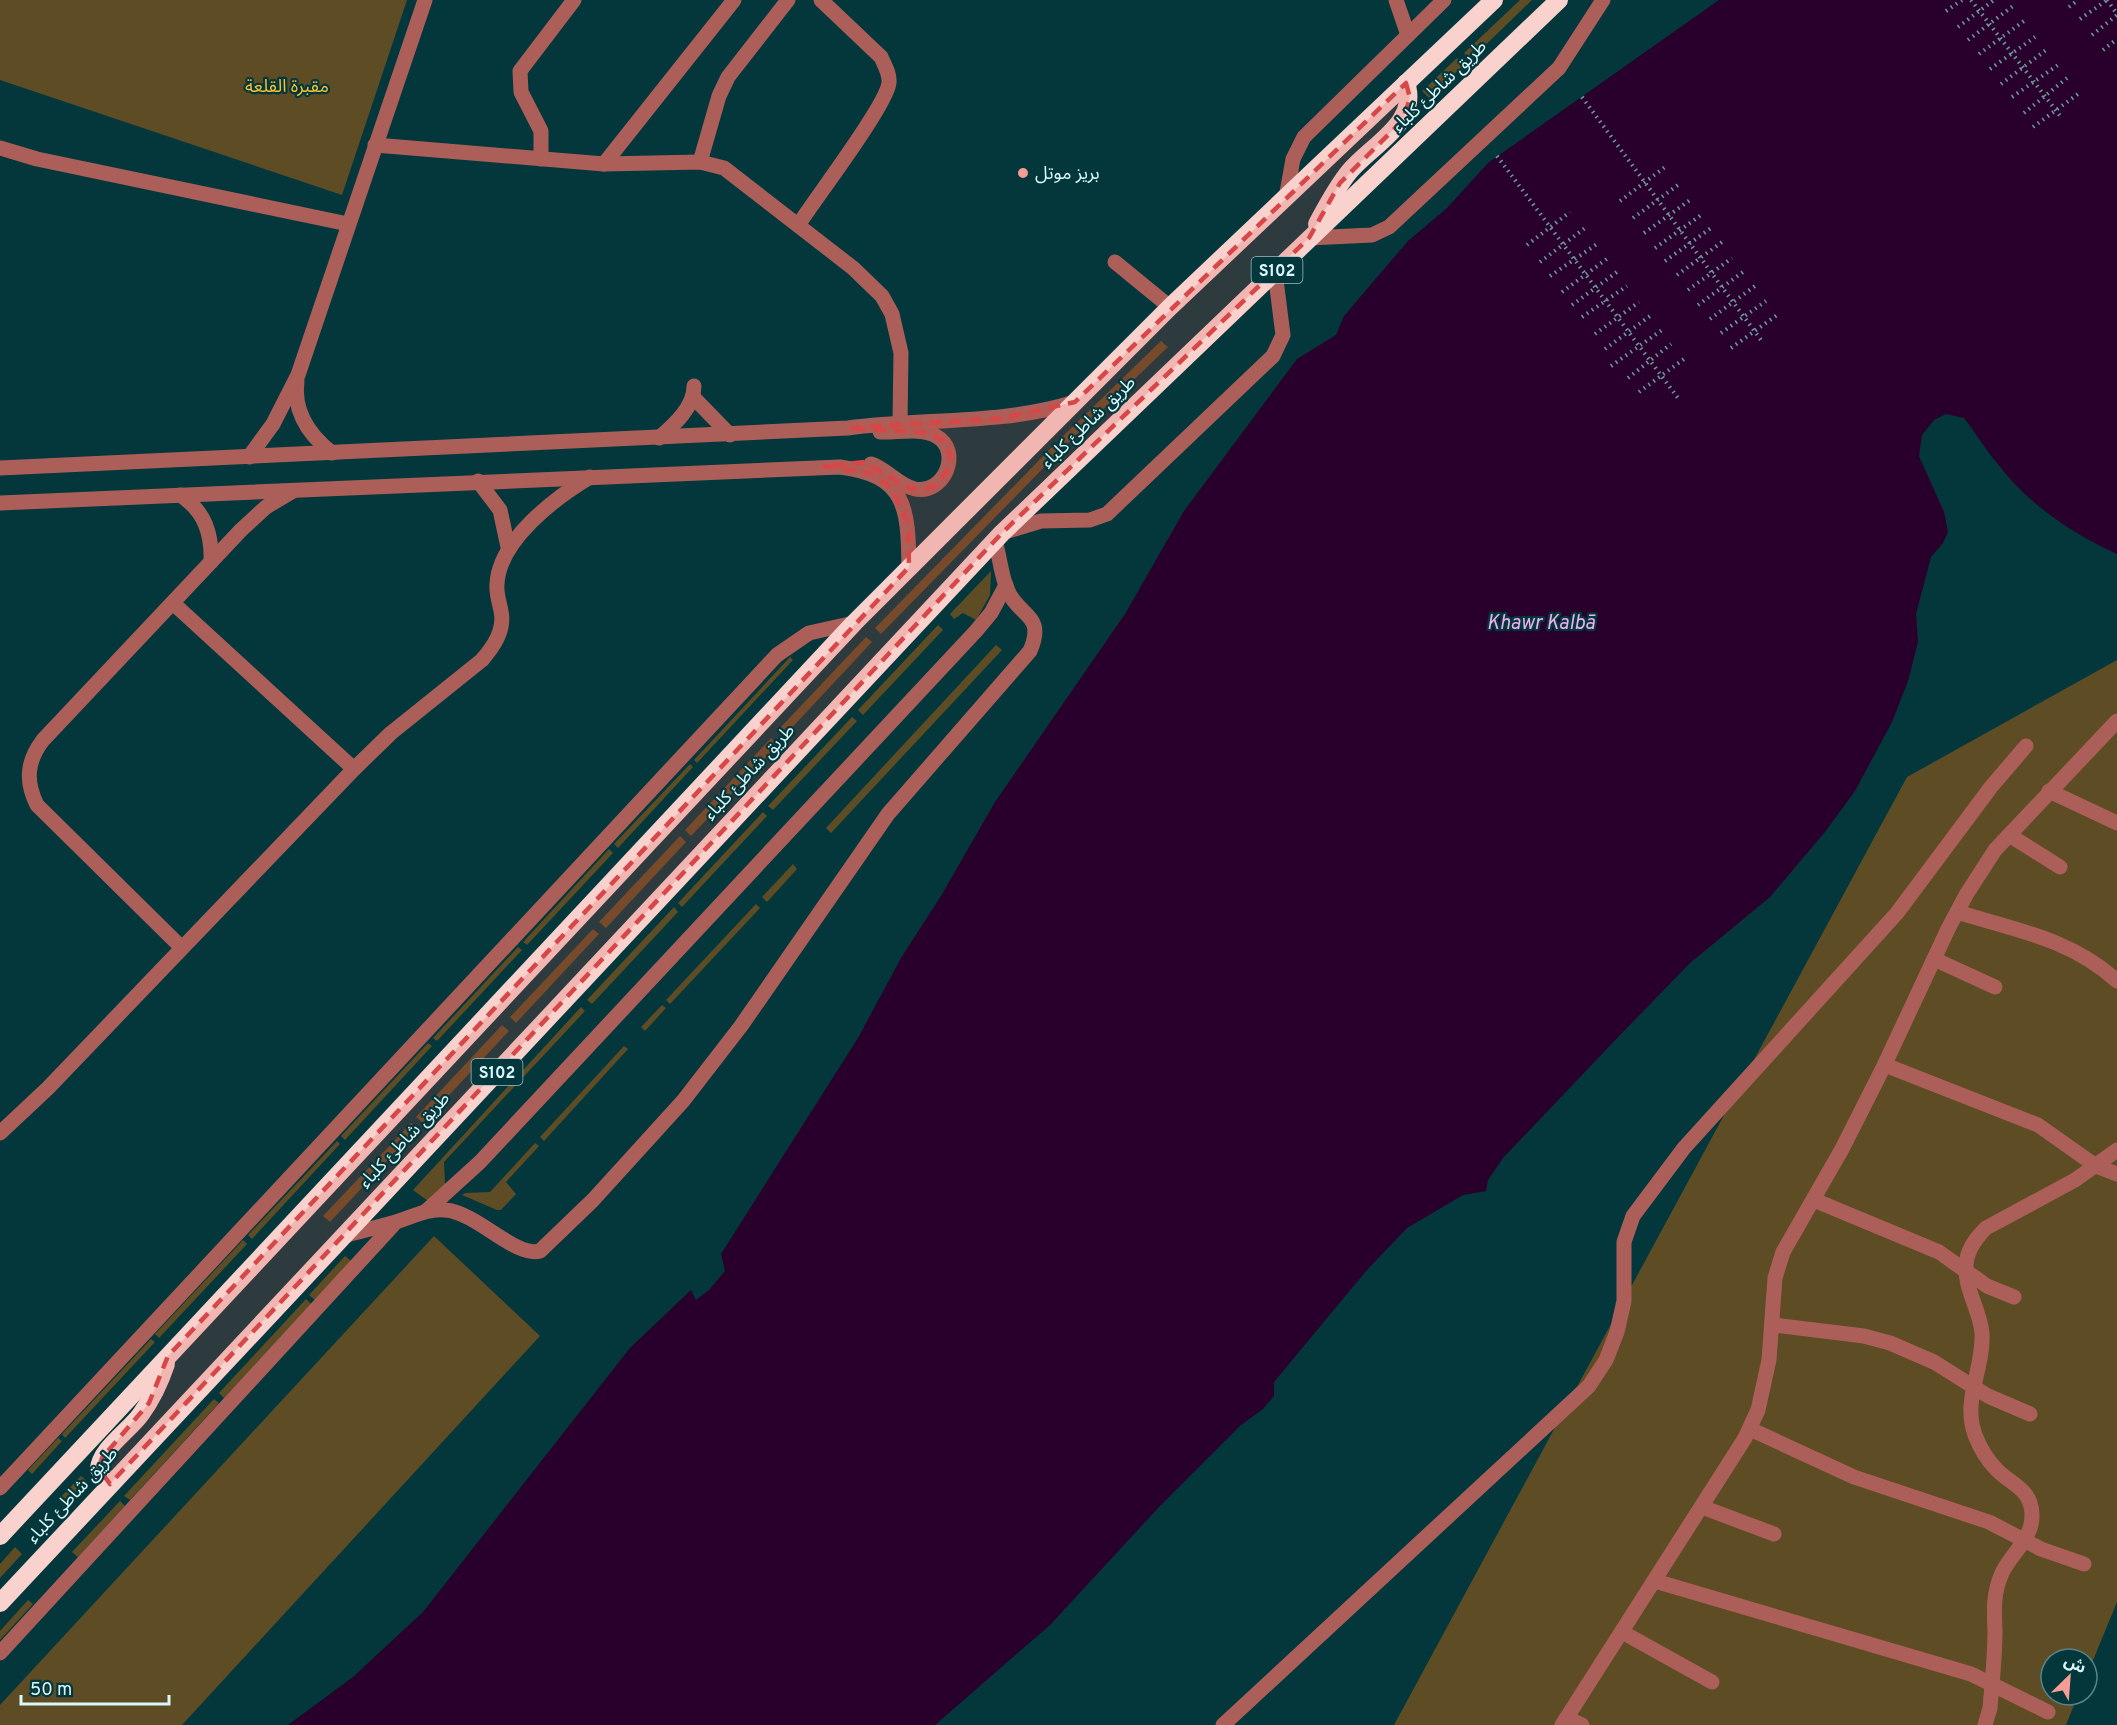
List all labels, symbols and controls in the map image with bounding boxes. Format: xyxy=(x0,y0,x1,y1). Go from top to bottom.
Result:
street label: طريق شاطئ كلباء xyxy=(1388,36,1492,138)
park label: مقبرة القلعة xyxy=(245,76,329,99)
place label: بريز موتل xyxy=(1035,163,1100,186)
marker: بريز موتل xyxy=(1016,166,1030,180)
road number: S102 xyxy=(1252,257,1302,283)
street label: طريق شاطئ كلباء xyxy=(1037,372,1141,474)
water label: Khawr Kalbā xyxy=(1487,611,1596,637)
street label: طريق شاطئ كلباء xyxy=(700,720,801,826)
road number: S102 xyxy=(472,1059,522,1085)
street label: طريق شاطئ كلباء xyxy=(355,1088,456,1194)
street label: طريق شاطئ كلباء xyxy=(23,1443,124,1549)
north arrow xyxy=(2039,1647,2099,1707)
text: ش xyxy=(2060,1652,2089,1679)
scale bar xyxy=(21,1668,170,1706)
text: 50 m xyxy=(30,1679,72,1702)

